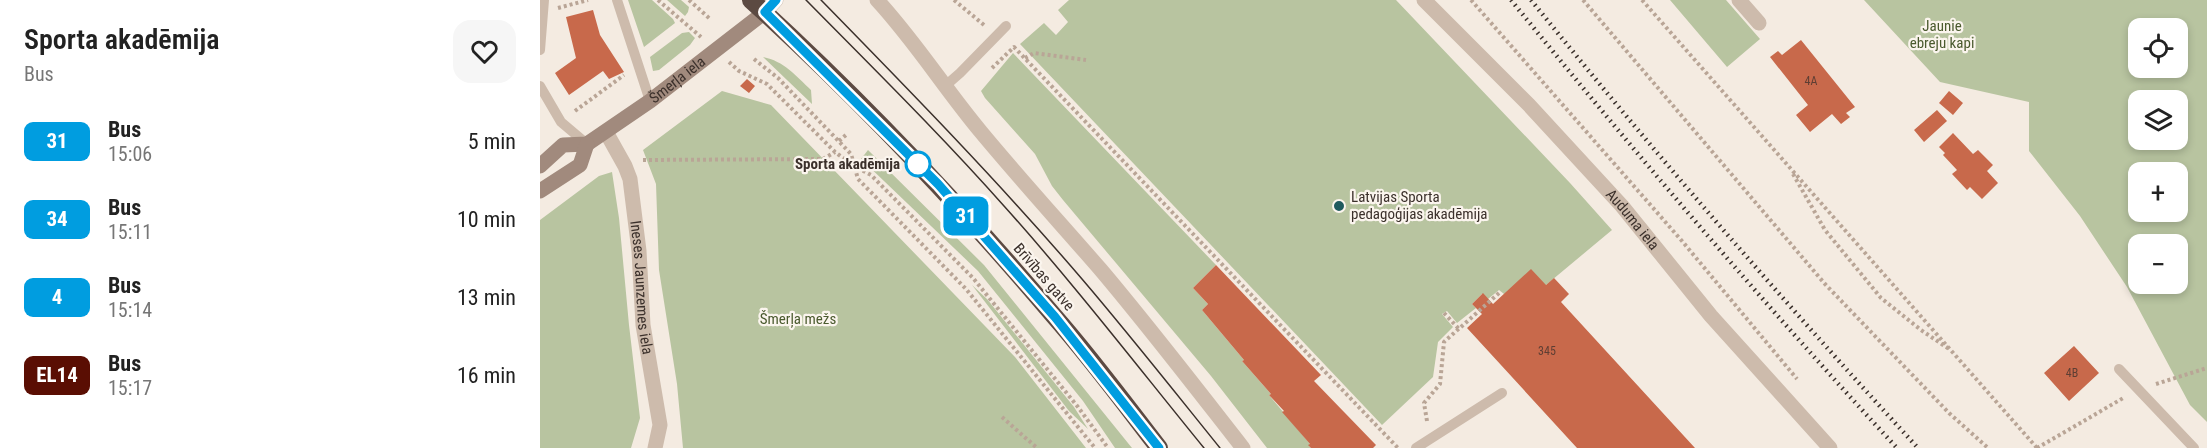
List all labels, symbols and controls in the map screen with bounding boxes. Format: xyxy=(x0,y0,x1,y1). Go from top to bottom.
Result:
park label: Jaunie ebreju kapi xyxy=(1910,17,1974,52)
map controls xyxy=(2128,18,2188,294)
button: locate xyxy=(2128,18,2188,78)
button: heart xyxy=(453,20,516,83)
text: Sporta akadēmija xyxy=(24,23,219,56)
street label: Šmerļa iela xyxy=(646,53,709,107)
text: Bus xyxy=(24,62,54,86)
house number: 4A xyxy=(1805,74,1818,88)
button: layers xyxy=(2128,90,2188,150)
text: Bus xyxy=(108,117,141,142)
text: 31 xyxy=(46,129,68,153)
text: 5 min xyxy=(468,129,516,154)
text: 15:06 xyxy=(108,142,152,166)
marker: Sporta akadēmija xyxy=(905,151,931,177)
place label: Sporta akadēmija xyxy=(795,155,900,173)
button: + xyxy=(2128,162,2188,222)
street label: Auduma iela xyxy=(1602,185,1663,254)
place label: Latvijas Sporta pedagoģijas akadēmija xyxy=(1351,188,1488,223)
text: Bus xyxy=(108,195,141,220)
line badge: 31 xyxy=(939,196,993,236)
marker: Latvijas Sporta pedagoģijas akadēmija xyxy=(1332,199,1346,213)
text: 31 xyxy=(955,204,977,228)
text: 34 xyxy=(46,207,68,231)
text: 10 min xyxy=(457,207,516,232)
street label: Ineses Jaunzemes iela xyxy=(626,219,657,356)
text: 15:11 xyxy=(108,220,152,244)
button: − xyxy=(2128,234,2188,294)
street label: Brīvības gatve xyxy=(1010,240,1078,314)
text: Bus xyxy=(108,273,141,298)
text: 4 xyxy=(52,285,62,309)
text: 13 min xyxy=(457,285,516,310)
text: 15:14 xyxy=(108,298,152,322)
park label: Šmerļa mežs xyxy=(760,310,836,328)
house number: 345 xyxy=(1538,344,1556,358)
text: Bus xyxy=(108,351,141,376)
text: EL14 xyxy=(36,363,78,387)
text: 16 min xyxy=(457,363,516,388)
house number: 4B xyxy=(2066,366,2078,380)
text: 15:17 xyxy=(108,376,152,400)

